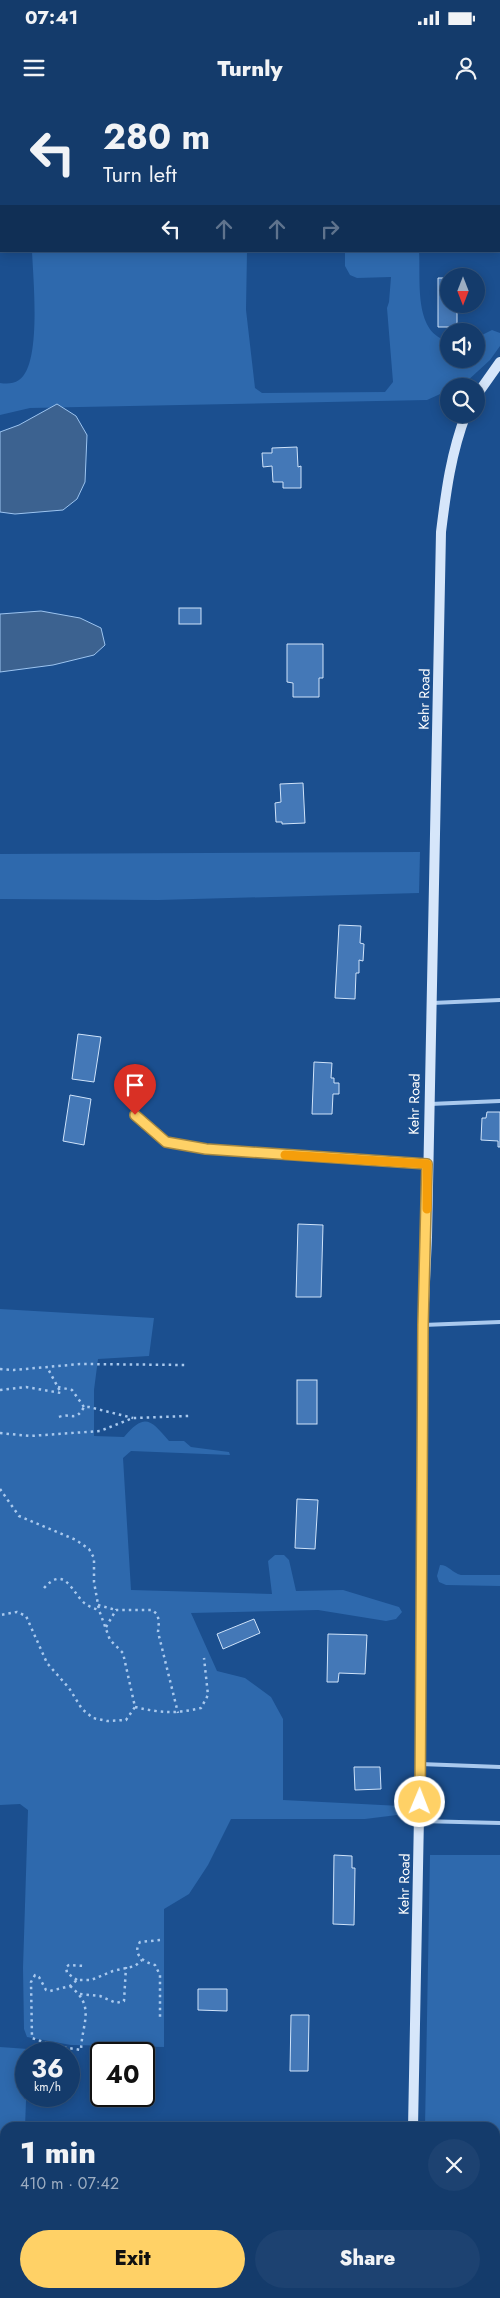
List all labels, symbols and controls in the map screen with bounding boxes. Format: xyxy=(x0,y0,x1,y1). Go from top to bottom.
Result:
text: 07:41 xyxy=(25,4,78,31)
text: Turnly xyxy=(218,52,282,84)
icon: menu xyxy=(20,54,48,82)
icon: person xyxy=(452,54,480,82)
text: 280 m xyxy=(103,112,210,162)
icon: left xyxy=(20,120,85,185)
text: Turn left xyxy=(103,158,177,190)
icon: left xyxy=(157,215,185,243)
icon: ahead xyxy=(210,215,238,243)
icon: ahead xyxy=(263,215,291,243)
icon: right xyxy=(316,215,344,243)
north arrow xyxy=(440,268,485,312)
map controls xyxy=(440,268,485,423)
button: sound xyxy=(440,323,485,368)
button: search xyxy=(440,378,485,423)
street label: Kehr Road xyxy=(413,668,435,730)
pin xyxy=(114,1064,156,1115)
icon: arrive xyxy=(121,1071,149,1099)
street label: Kehr Road xyxy=(403,1073,425,1135)
position arrow xyxy=(393,1775,445,1827)
street label: Kehr Road xyxy=(393,1853,415,1915)
speed limit sign: 40 xyxy=(90,2042,155,2107)
text: 36 xyxy=(31,2050,64,2086)
text: km/h xyxy=(34,2078,61,2096)
text: 1 min xyxy=(20,2131,96,2174)
button: close xyxy=(428,2139,480,2191)
text: 410 m · 07:42 xyxy=(20,2172,119,2195)
button: Exit xyxy=(20,2230,245,2288)
button: Share xyxy=(255,2230,480,2288)

